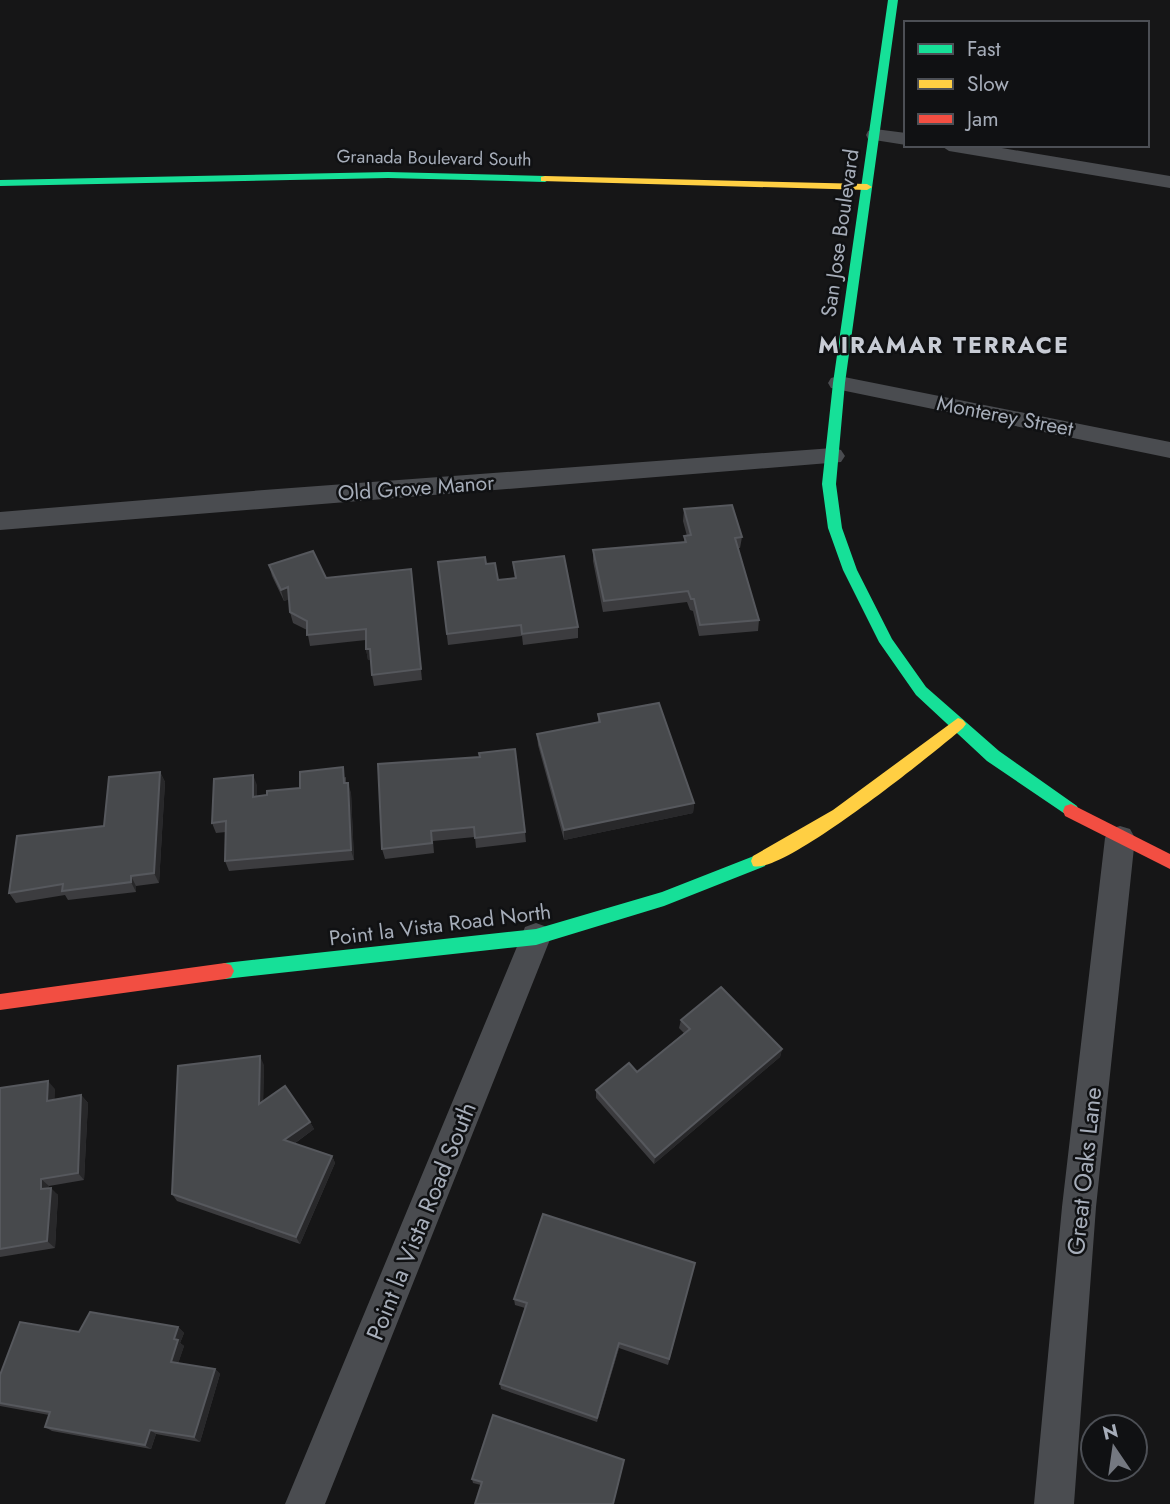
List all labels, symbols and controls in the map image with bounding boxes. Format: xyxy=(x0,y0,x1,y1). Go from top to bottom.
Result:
legend xyxy=(904,21,1149,147)
text: Fast xyxy=(967,34,1000,64)
text: Slow xyxy=(967,69,1009,99)
text: Jam xyxy=(964,104,999,134)
street label: Granada Boulevard South xyxy=(336,143,532,173)
street label: San Jose Boulevard xyxy=(813,147,867,319)
district label: MIRAMAR TERRACE xyxy=(818,328,1070,362)
street label: Monterey Street xyxy=(934,388,1076,444)
street label: Old Grove Manor xyxy=(337,468,496,508)
street label: Point la Vista Road North xyxy=(327,897,553,953)
street label: Great Oaks Lane xyxy=(1058,1085,1110,1257)
street label: Point la Vista Road South xyxy=(357,1097,485,1345)
north arrow xyxy=(1079,1413,1149,1483)
text: N xyxy=(1100,1417,1121,1447)

